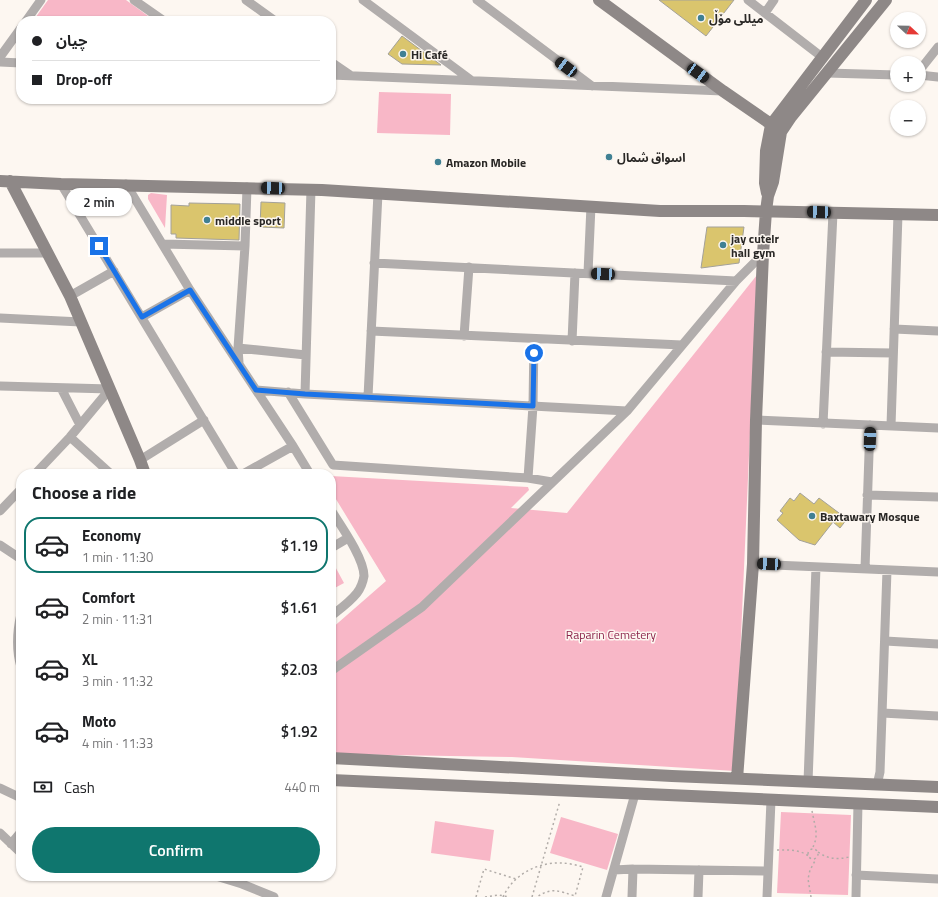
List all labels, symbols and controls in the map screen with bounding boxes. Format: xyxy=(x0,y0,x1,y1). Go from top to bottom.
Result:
place label: میللی مۆڵ xyxy=(709,9,764,28)
north arrow xyxy=(890,12,926,48)
map controls xyxy=(890,12,926,136)
marker: میللی مۆڵ xyxy=(696,13,706,23)
text: چيان xyxy=(56,29,87,52)
place label: Hi Café xyxy=(411,45,448,64)
marker: Hi Café xyxy=(398,49,408,59)
car xyxy=(553,55,579,79)
button: + xyxy=(890,56,926,92)
car xyxy=(685,61,711,85)
text: Drop-off xyxy=(56,68,112,91)
button: − xyxy=(890,100,926,136)
place label: اسواق شمال xyxy=(617,148,685,167)
marker: اسواق شمال xyxy=(604,152,614,162)
place label: Amazon Mobile xyxy=(446,153,526,172)
marker: Amazon Mobile xyxy=(433,157,443,167)
car xyxy=(261,182,285,194)
callout: 2 min xyxy=(66,188,132,216)
text: 2 min xyxy=(83,192,115,212)
car xyxy=(807,206,831,218)
place label: middle sport xyxy=(215,211,281,230)
marker: middle sport xyxy=(202,215,212,225)
place label: jay cutelr hall gym xyxy=(730,229,780,262)
route end xyxy=(90,237,108,255)
marker: jay cutelr hall gym xyxy=(718,240,728,250)
car xyxy=(591,267,615,281)
route start xyxy=(525,344,543,362)
car xyxy=(864,427,876,451)
text: Choose a ride xyxy=(32,479,136,506)
place label: Baxtawary Mosque xyxy=(820,507,920,526)
marker: Baxtawary Mosque xyxy=(807,511,817,521)
text: Economy xyxy=(82,524,141,547)
icon: car xyxy=(34,527,70,563)
text: $1.19 xyxy=(281,534,318,557)
text: 1 min · 11:30 xyxy=(82,547,153,567)
car xyxy=(757,557,781,571)
text: Comfort xyxy=(82,586,135,609)
icon: car xyxy=(34,589,70,625)
text: $1.61 xyxy=(281,596,318,619)
text: 2 min · 11:31 xyxy=(82,609,153,629)
park label: Raparin Cemetery xyxy=(566,625,656,644)
text: XL xyxy=(82,648,98,671)
icon: car xyxy=(34,651,70,687)
text: $2.03 xyxy=(281,658,318,681)
text: 3 min · 11:32 xyxy=(82,671,153,691)
text: Moto xyxy=(82,710,116,733)
icon: car xyxy=(34,713,70,749)
text: $1.92 xyxy=(281,720,318,743)
text: 4 min · 11:33 xyxy=(82,733,153,753)
icon: cash xyxy=(32,776,54,798)
text: Cash xyxy=(64,776,95,799)
text: 440 m xyxy=(284,777,320,797)
button: Confirm xyxy=(32,827,320,873)

